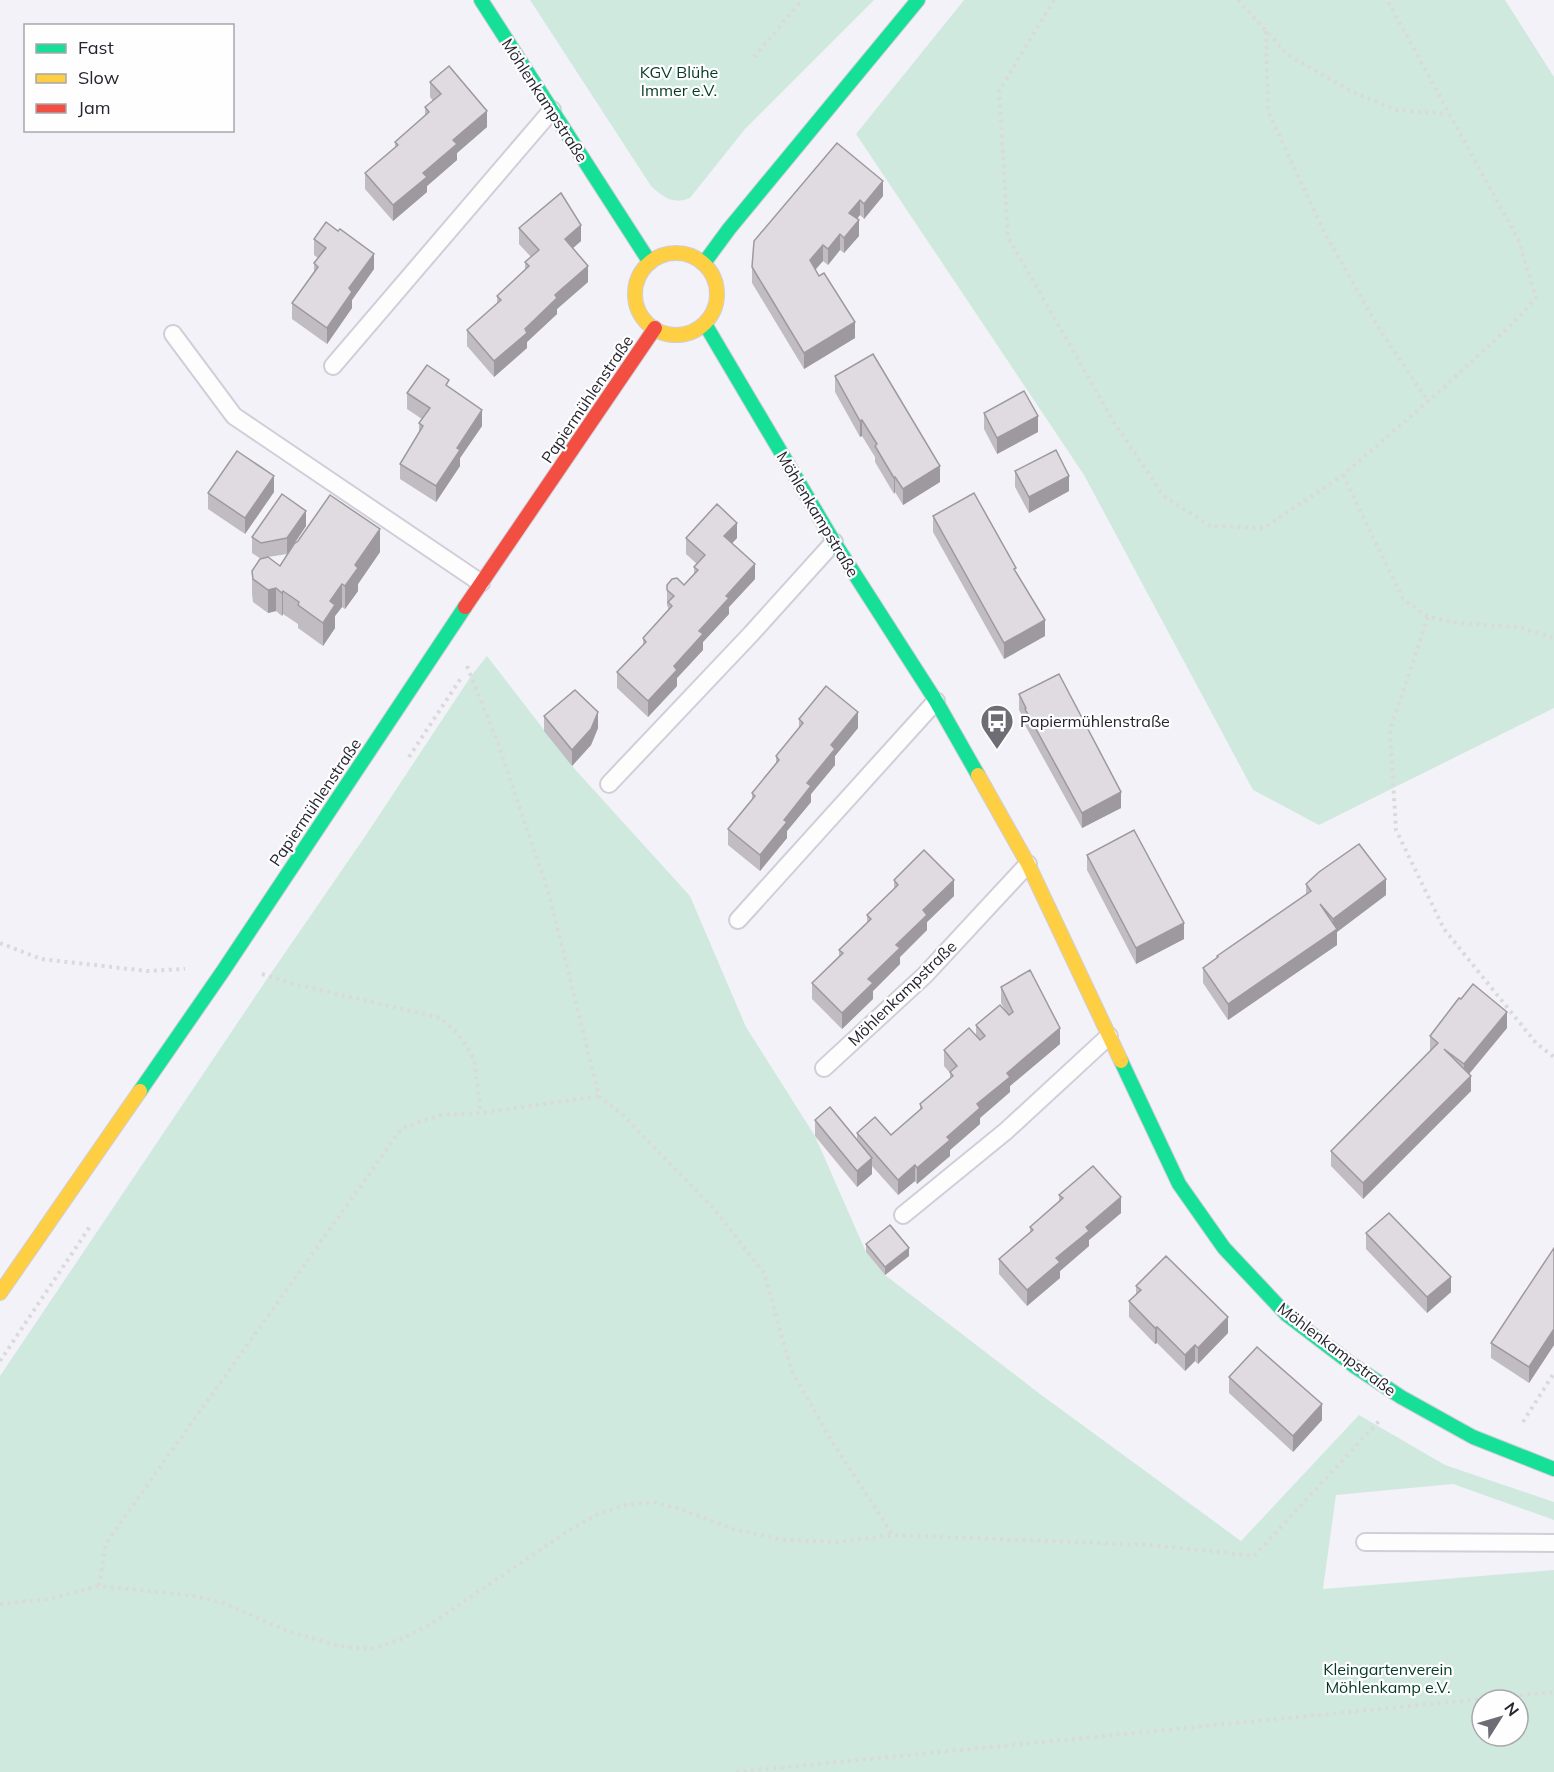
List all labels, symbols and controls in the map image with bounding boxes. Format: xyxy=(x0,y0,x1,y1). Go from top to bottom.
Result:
legend xyxy=(24,24,234,132)
street label: Möhlenkampstraße xyxy=(498,35,592,165)
text: Fast xyxy=(78,36,114,59)
park label: KGV Blühe Immer e.V. xyxy=(640,62,718,100)
text: Slow xyxy=(78,66,120,89)
text: Jam xyxy=(78,96,111,119)
street label: Papiermühlenstraße xyxy=(537,331,637,467)
street label: Möhlenkampstraße xyxy=(773,447,863,581)
bus stop icon: Papiermühlenstraße xyxy=(979,703,1015,750)
place label: Papiermühlenstraße xyxy=(1020,711,1170,731)
street label: Papiermühlenstraße xyxy=(265,734,365,870)
street label: Möhlenkampstraße xyxy=(844,936,960,1050)
street label: Möhlenkampstraße xyxy=(1274,1298,1400,1400)
park label: Kleingartenverein Möhlenkamp e.V. xyxy=(1323,1659,1453,1697)
north arrow xyxy=(1470,1688,1530,1748)
text: N xyxy=(1500,1698,1524,1720)

